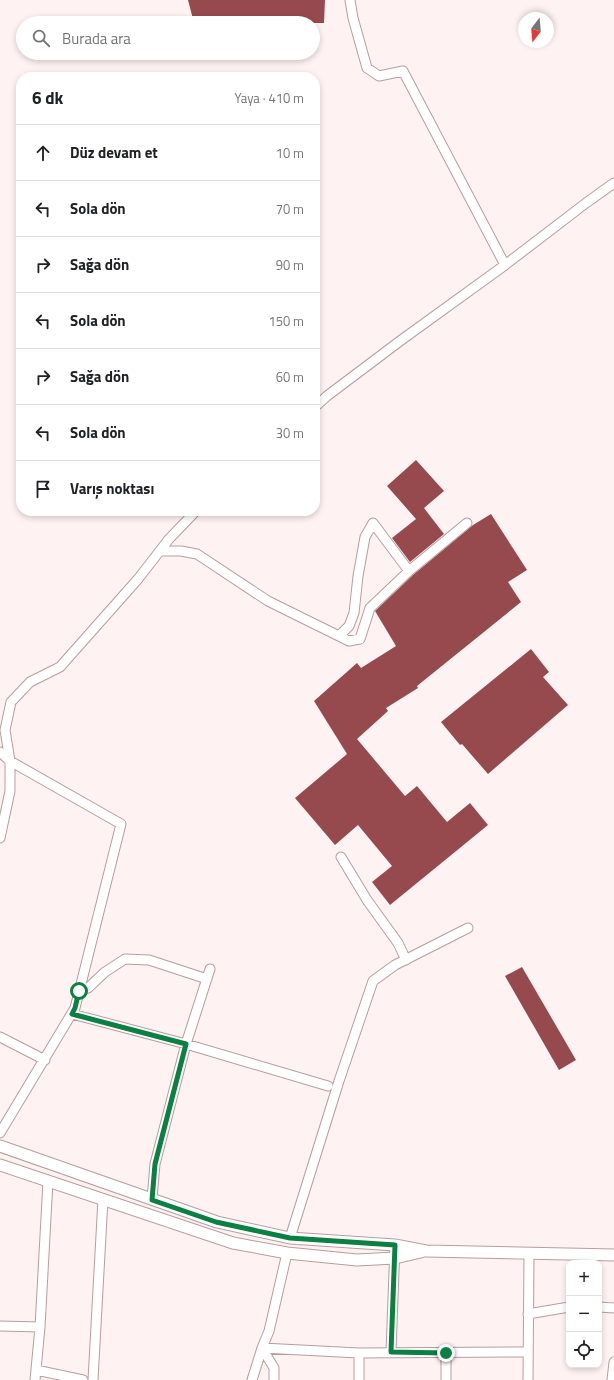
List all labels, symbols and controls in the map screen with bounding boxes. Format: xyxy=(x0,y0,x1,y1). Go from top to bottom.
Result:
north arrow xyxy=(518,12,554,48)
search box xyxy=(16,16,320,60)
icon: search xyxy=(30,27,52,49)
text: Burada ara xyxy=(62,27,131,50)
text: 6 dk xyxy=(32,85,63,111)
text: Yaya · 410 m xyxy=(235,88,304,108)
text: Düz devam et xyxy=(70,141,158,164)
icon: ahead xyxy=(32,142,54,164)
text: 10 m xyxy=(276,143,304,163)
text: Sola dön xyxy=(70,197,126,220)
icon: left xyxy=(32,198,54,220)
text: 70 m xyxy=(276,199,304,219)
text: Sağa dön xyxy=(70,253,129,276)
icon: right xyxy=(32,254,54,276)
text: 90 m xyxy=(276,255,304,275)
text: Sola dön xyxy=(70,309,126,332)
icon: left xyxy=(32,310,54,332)
text: 150 m xyxy=(268,311,304,331)
text: Sağa dön xyxy=(70,365,129,388)
icon: right xyxy=(32,366,54,388)
text: 60 m xyxy=(276,367,304,387)
text: Sola dön xyxy=(70,421,126,444)
icon: left xyxy=(32,422,54,444)
text: 30 m xyxy=(276,423,304,443)
text: Varış noktası xyxy=(70,477,154,500)
icon: arrive xyxy=(32,478,54,500)
route start xyxy=(70,982,88,1000)
map controls xyxy=(566,1260,602,1368)
button: + xyxy=(566,1260,602,1296)
button: − xyxy=(566,1296,602,1332)
button: locate xyxy=(566,1332,602,1368)
route end xyxy=(437,1344,455,1362)

